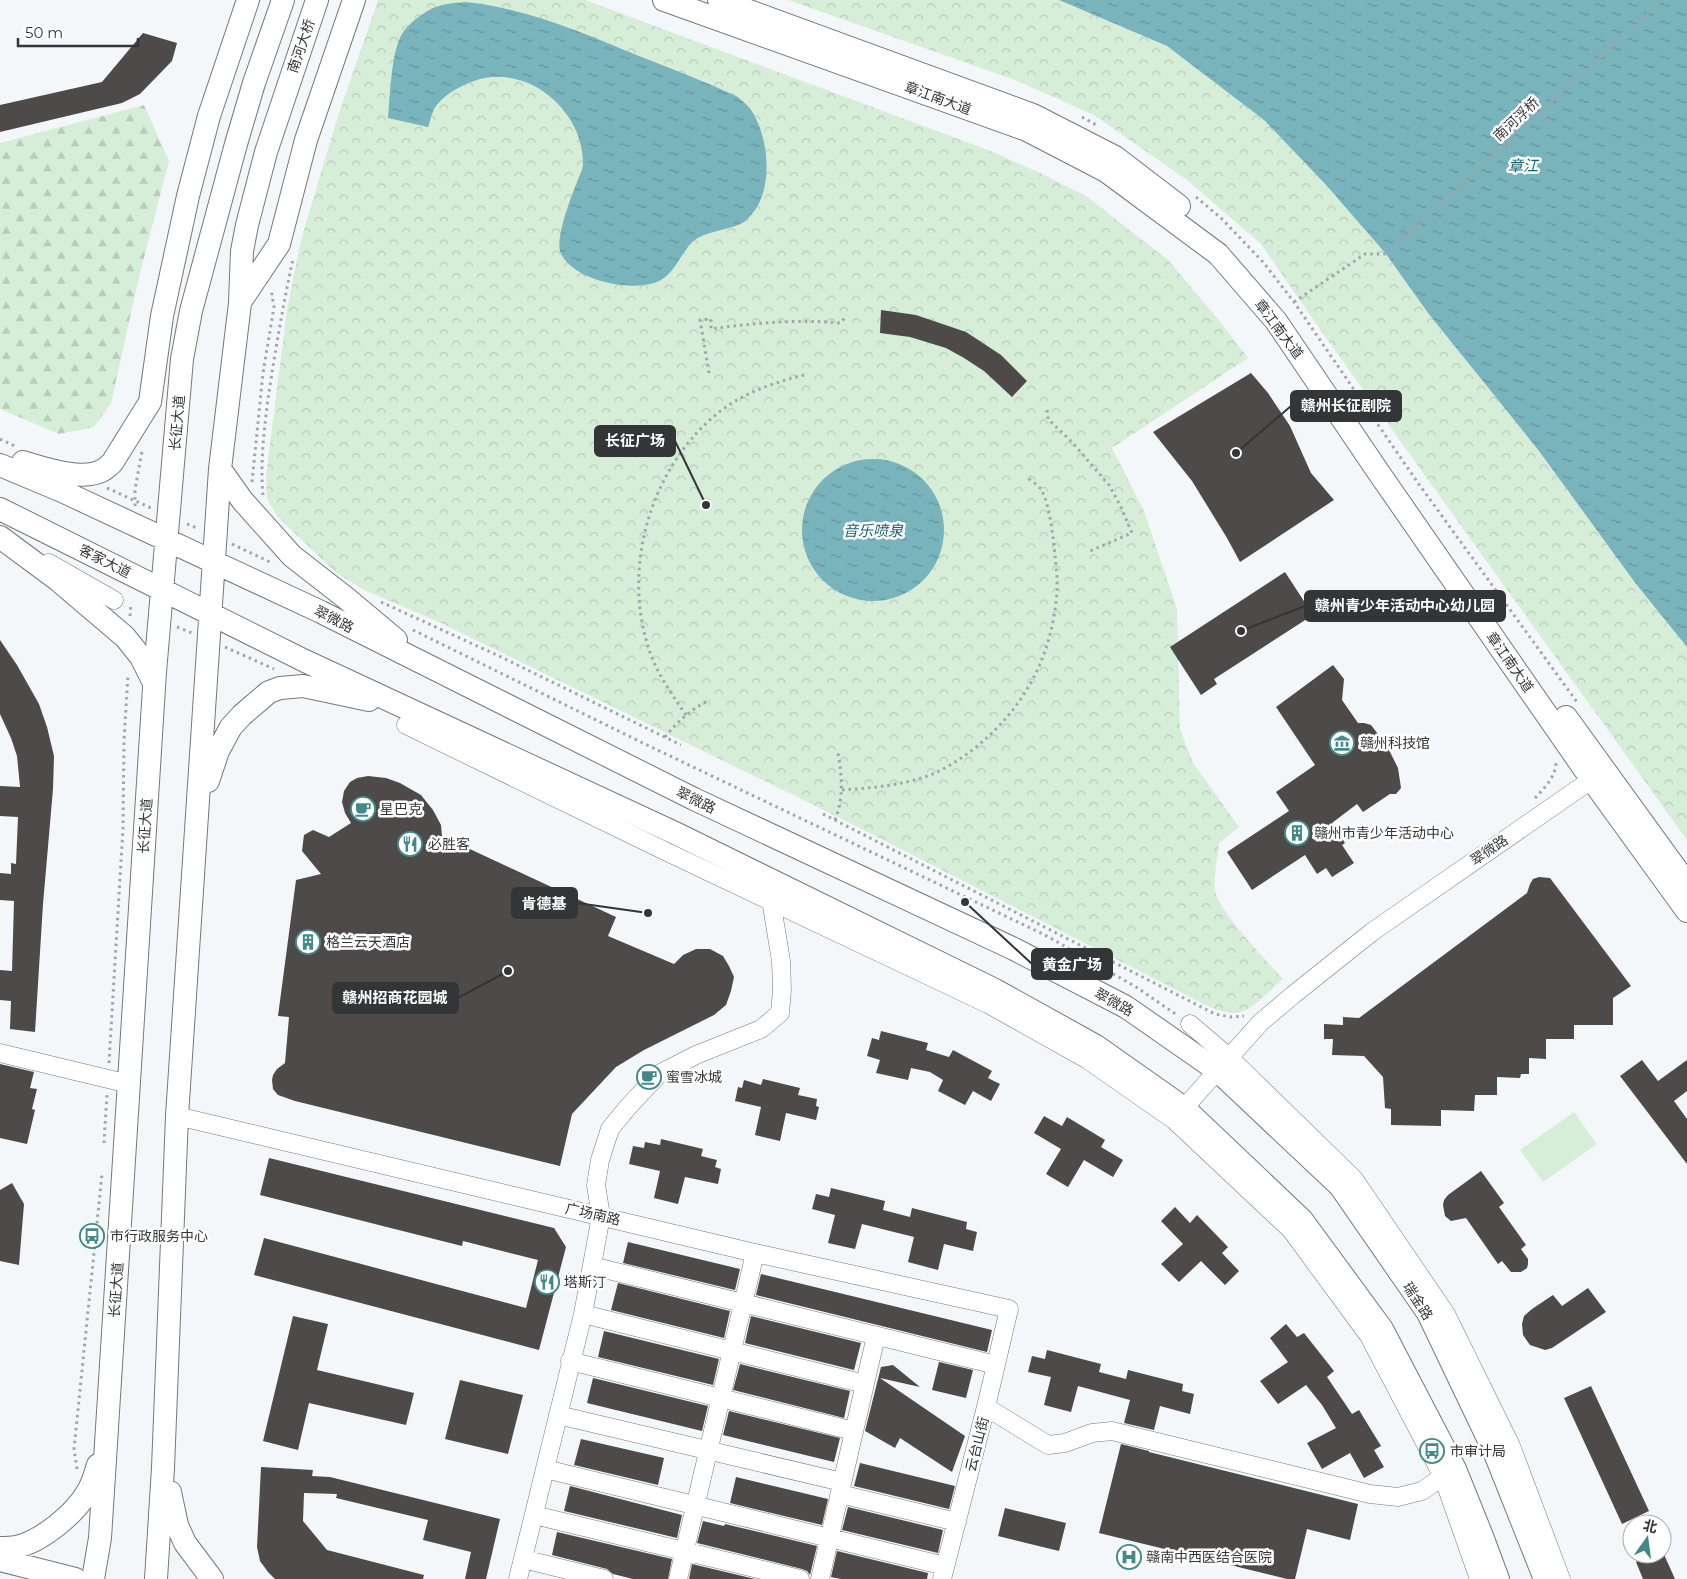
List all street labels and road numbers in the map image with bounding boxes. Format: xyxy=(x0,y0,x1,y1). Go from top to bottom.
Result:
street label: 南河大桥 xyxy=(283,17,319,75)
street label: 章江南大道 xyxy=(902,78,974,118)
street label: 南河浮桥 xyxy=(1489,93,1543,145)
street label: 章江南大道 xyxy=(1251,296,1307,362)
street label: 长征大道 xyxy=(166,394,188,452)
street label: 客家大道 xyxy=(76,540,134,582)
street label: 翠微路 xyxy=(311,601,357,637)
street label: 章江南大道 xyxy=(1483,628,1537,696)
street label: 翠微路 xyxy=(673,783,719,817)
street label: 长征大道 xyxy=(134,797,156,855)
street label: 翠微路 xyxy=(1467,831,1511,869)
street label: 翠微路 xyxy=(1091,984,1137,1020)
street label: 广场南路 xyxy=(564,1199,622,1229)
street label: 长征大道 xyxy=(105,1261,127,1319)
street label: 瑞金路 xyxy=(1399,1278,1437,1324)
street label: 云台山街 xyxy=(961,1415,993,1473)

